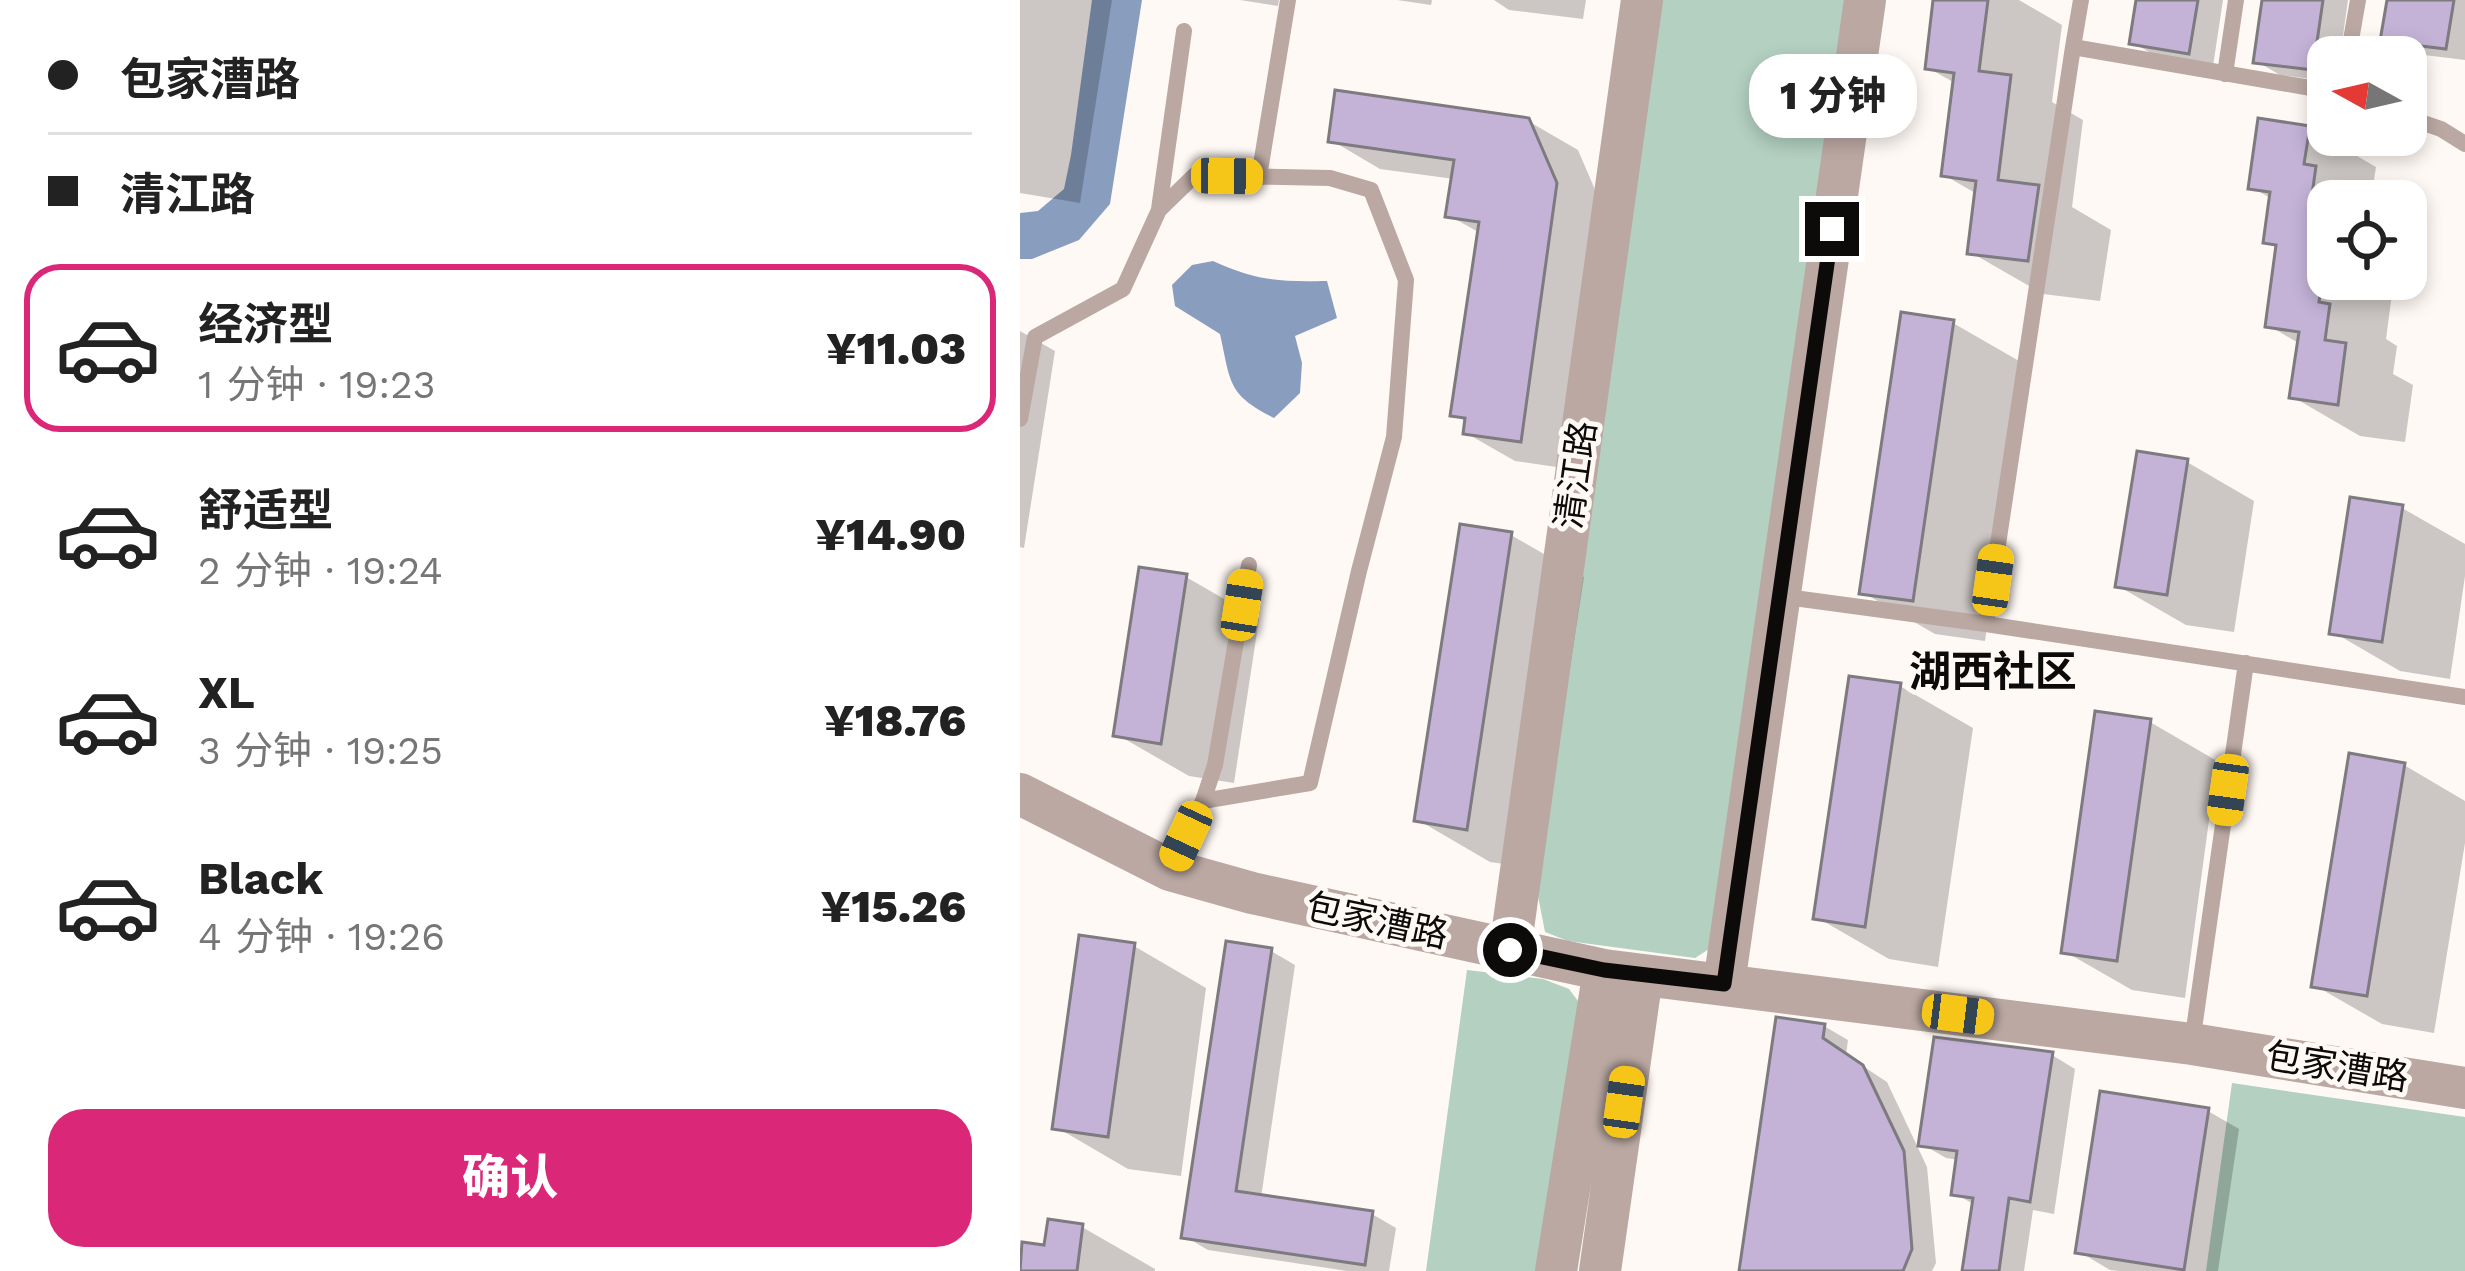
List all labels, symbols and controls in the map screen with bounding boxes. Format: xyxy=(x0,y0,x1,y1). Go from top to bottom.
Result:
north arrow xyxy=(2307,36,2427,156)
map controls xyxy=(2307,36,2427,300)
text: 包家漕路 xyxy=(120,53,300,106)
callout: 1 分钟 xyxy=(1748,55,1916,139)
text: 1 分钟 xyxy=(1780,73,1886,118)
car xyxy=(1191,157,1263,195)
text: 清江路 xyxy=(120,168,255,221)
button: locate xyxy=(2307,180,2427,300)
route end xyxy=(1805,202,1859,256)
icon: car xyxy=(54,294,162,402)
text: 经济型 xyxy=(198,298,333,351)
text: ¥11.03 xyxy=(826,322,966,375)
text: 1 分钟 · 19:23 xyxy=(198,362,435,407)
street label: 清江路 xyxy=(1548,419,1604,531)
icon: car xyxy=(54,480,162,588)
text: 舒适型 xyxy=(198,484,333,537)
text: ¥14.90 xyxy=(815,508,966,561)
car xyxy=(1970,542,2016,618)
text: 2 分钟 · 19:24 xyxy=(198,548,443,593)
car xyxy=(1219,567,1265,643)
district label: 湖西社区 xyxy=(1909,647,2077,696)
icon: car xyxy=(54,666,162,774)
text: XL xyxy=(198,666,255,719)
text: ¥18.76 xyxy=(824,694,966,747)
text: 3 分钟 · 19:25 xyxy=(198,728,443,773)
car xyxy=(2205,752,2251,828)
car xyxy=(1154,796,1218,876)
icon: car xyxy=(54,852,162,960)
text: Black xyxy=(198,852,323,905)
text: ¥15.26 xyxy=(821,880,966,933)
street label: 包家漕路 xyxy=(1302,885,1452,957)
text: 4 分钟 · 19:26 xyxy=(198,914,445,959)
route start xyxy=(1483,923,1537,977)
car xyxy=(1920,992,1996,1036)
street label: 包家漕路 xyxy=(2263,1035,2411,1099)
car xyxy=(1601,1064,1647,1140)
button: 确认 xyxy=(48,1109,972,1247)

